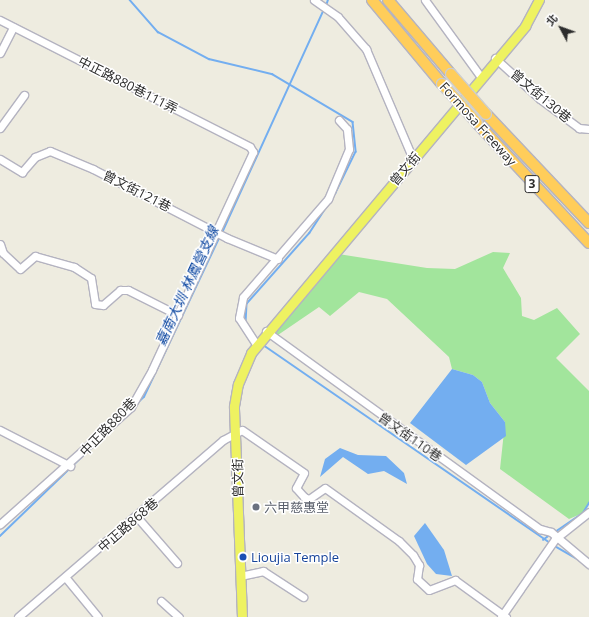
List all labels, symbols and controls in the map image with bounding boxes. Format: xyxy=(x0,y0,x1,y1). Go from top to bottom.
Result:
north arrow xyxy=(541,8,581,48)
text: 北 xyxy=(542,11,561,29)
street label: 中正路880巷111弄 xyxy=(76,53,180,117)
street label: 曾文街130巷 xyxy=(508,66,574,126)
street label: Formosa Freeway xyxy=(436,79,520,169)
street label: 曾文街 xyxy=(386,149,424,189)
street label: 曾文街121巷 xyxy=(100,167,174,215)
road number: 3 xyxy=(524,174,540,194)
water label: 嘉南大圳 林鳳營支線 xyxy=(152,224,222,348)
street label: 中正路880巷 xyxy=(77,395,139,459)
street label: 曾文街110巷 xyxy=(375,409,445,465)
street label: 曾文街 xyxy=(230,458,246,498)
street label: 中正路868巷 xyxy=(95,495,161,555)
place label: 六甲慈惠堂 xyxy=(264,499,329,515)
marker: 六甲慈惠堂 xyxy=(251,502,261,512)
place label: Lioujia Temple xyxy=(251,549,339,565)
marker: Lioujia Temple xyxy=(238,552,248,562)

